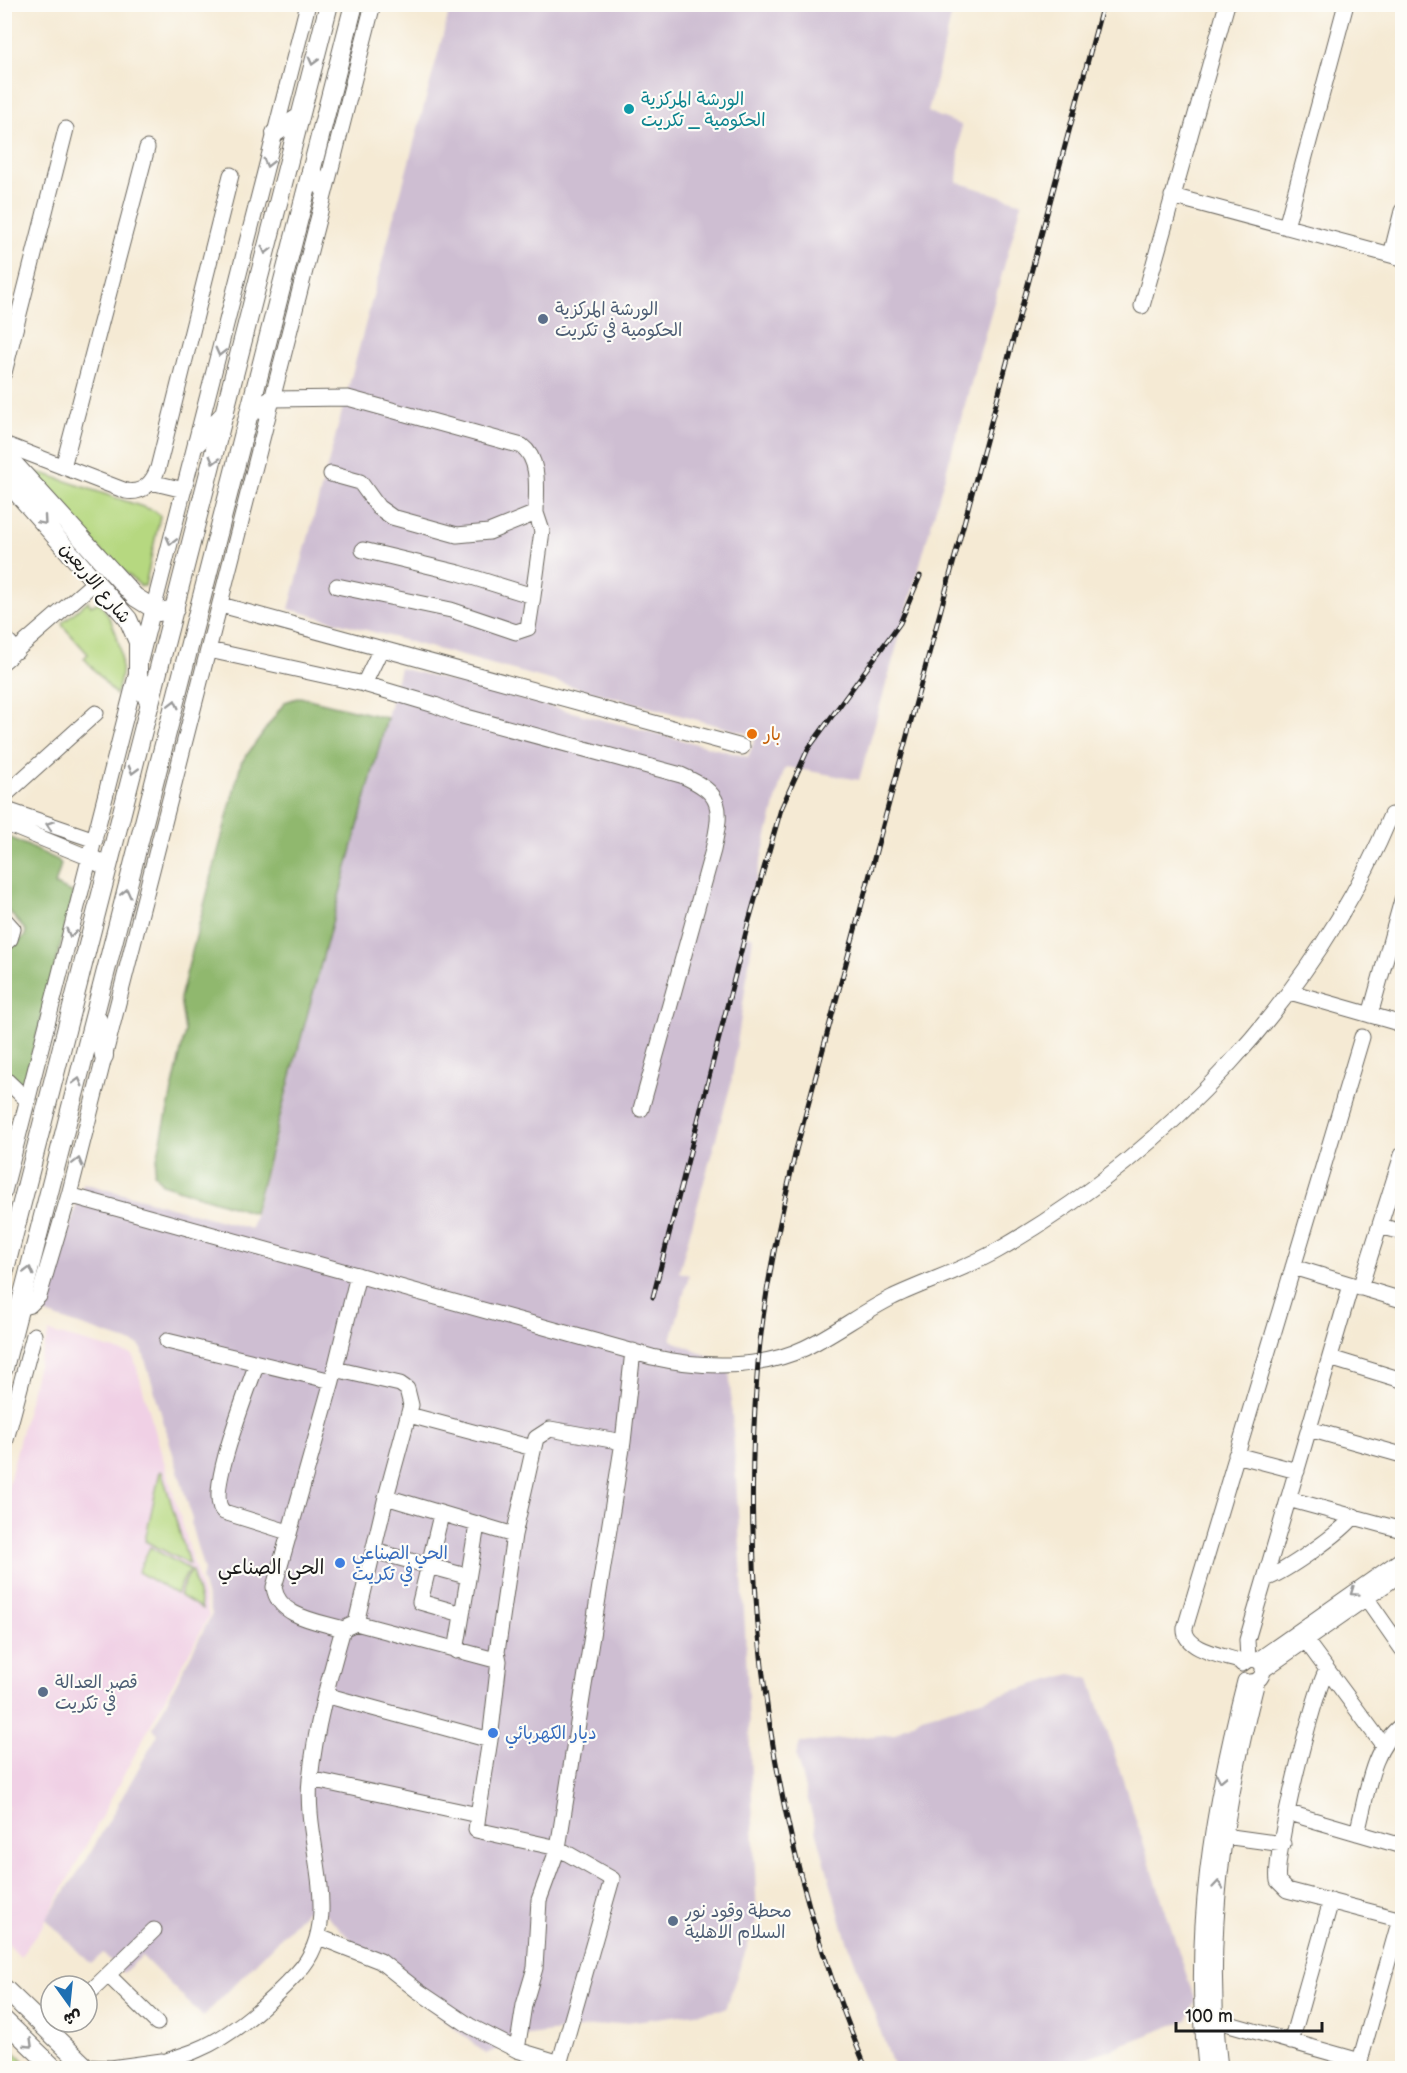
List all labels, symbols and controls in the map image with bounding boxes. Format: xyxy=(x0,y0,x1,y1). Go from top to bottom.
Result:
one-way arrow xyxy=(308,55,320,66)
place label: الورشة المركزية الحكومية _ تكريت xyxy=(641,89,766,131)
marker: الورشة المركزية الحكومية _ تكريت xyxy=(622,102,636,116)
one-way arrow xyxy=(262,158,275,168)
one-way arrow xyxy=(260,245,273,255)
place label: الورشة المركزية الحكومية في تكريت xyxy=(555,299,683,343)
marker: الورشة المركزية الحكومية في تكريت xyxy=(536,312,550,326)
one-way arrow xyxy=(215,347,228,357)
one-way arrow xyxy=(208,455,221,465)
one-way arrow xyxy=(36,515,47,525)
one-way arrow xyxy=(166,536,179,546)
street label: شارع الاربعين xyxy=(54,538,135,628)
one-way arrow xyxy=(166,699,179,709)
place label: بار xyxy=(762,724,781,745)
marker: بار xyxy=(745,727,759,741)
one-way arrow xyxy=(128,765,140,775)
one-way arrow xyxy=(45,819,56,832)
one-way arrow xyxy=(119,888,132,898)
one-way arrow xyxy=(66,927,78,938)
one-way arrow xyxy=(71,1077,84,1087)
one-way arrow xyxy=(70,1157,83,1167)
one-way arrow xyxy=(22,1266,34,1276)
place label: الحي الصناعي في تكريت xyxy=(352,1543,448,1587)
district label: الحي الصناعي xyxy=(218,1556,324,1585)
marker: الحي الصناعي في تكريت xyxy=(333,1556,347,1570)
one-way arrow xyxy=(1350,1585,1361,1596)
place label: قصر العدالة في تكريت xyxy=(55,1672,138,1716)
marker: قصر العدالة في تكريت xyxy=(36,1685,50,1699)
place label: ديار الكهربائي xyxy=(505,1723,597,1749)
marker: ديار الكهربائي xyxy=(486,1726,500,1740)
one-way arrow xyxy=(1215,1773,1228,1783)
one-way arrow xyxy=(1211,1880,1224,1889)
place label: محطة وقود نور السلام الاهلية xyxy=(684,1901,792,1946)
marker: محطة وقود نور السلام الاهلية xyxy=(666,1914,680,1928)
north arrow xyxy=(39,1974,99,2034)
scale bar xyxy=(1176,1995,1322,2033)
text: ش xyxy=(62,2006,83,2028)
text: 100 m xyxy=(1185,2006,1233,2027)
one-way arrow xyxy=(23,2037,33,2048)

